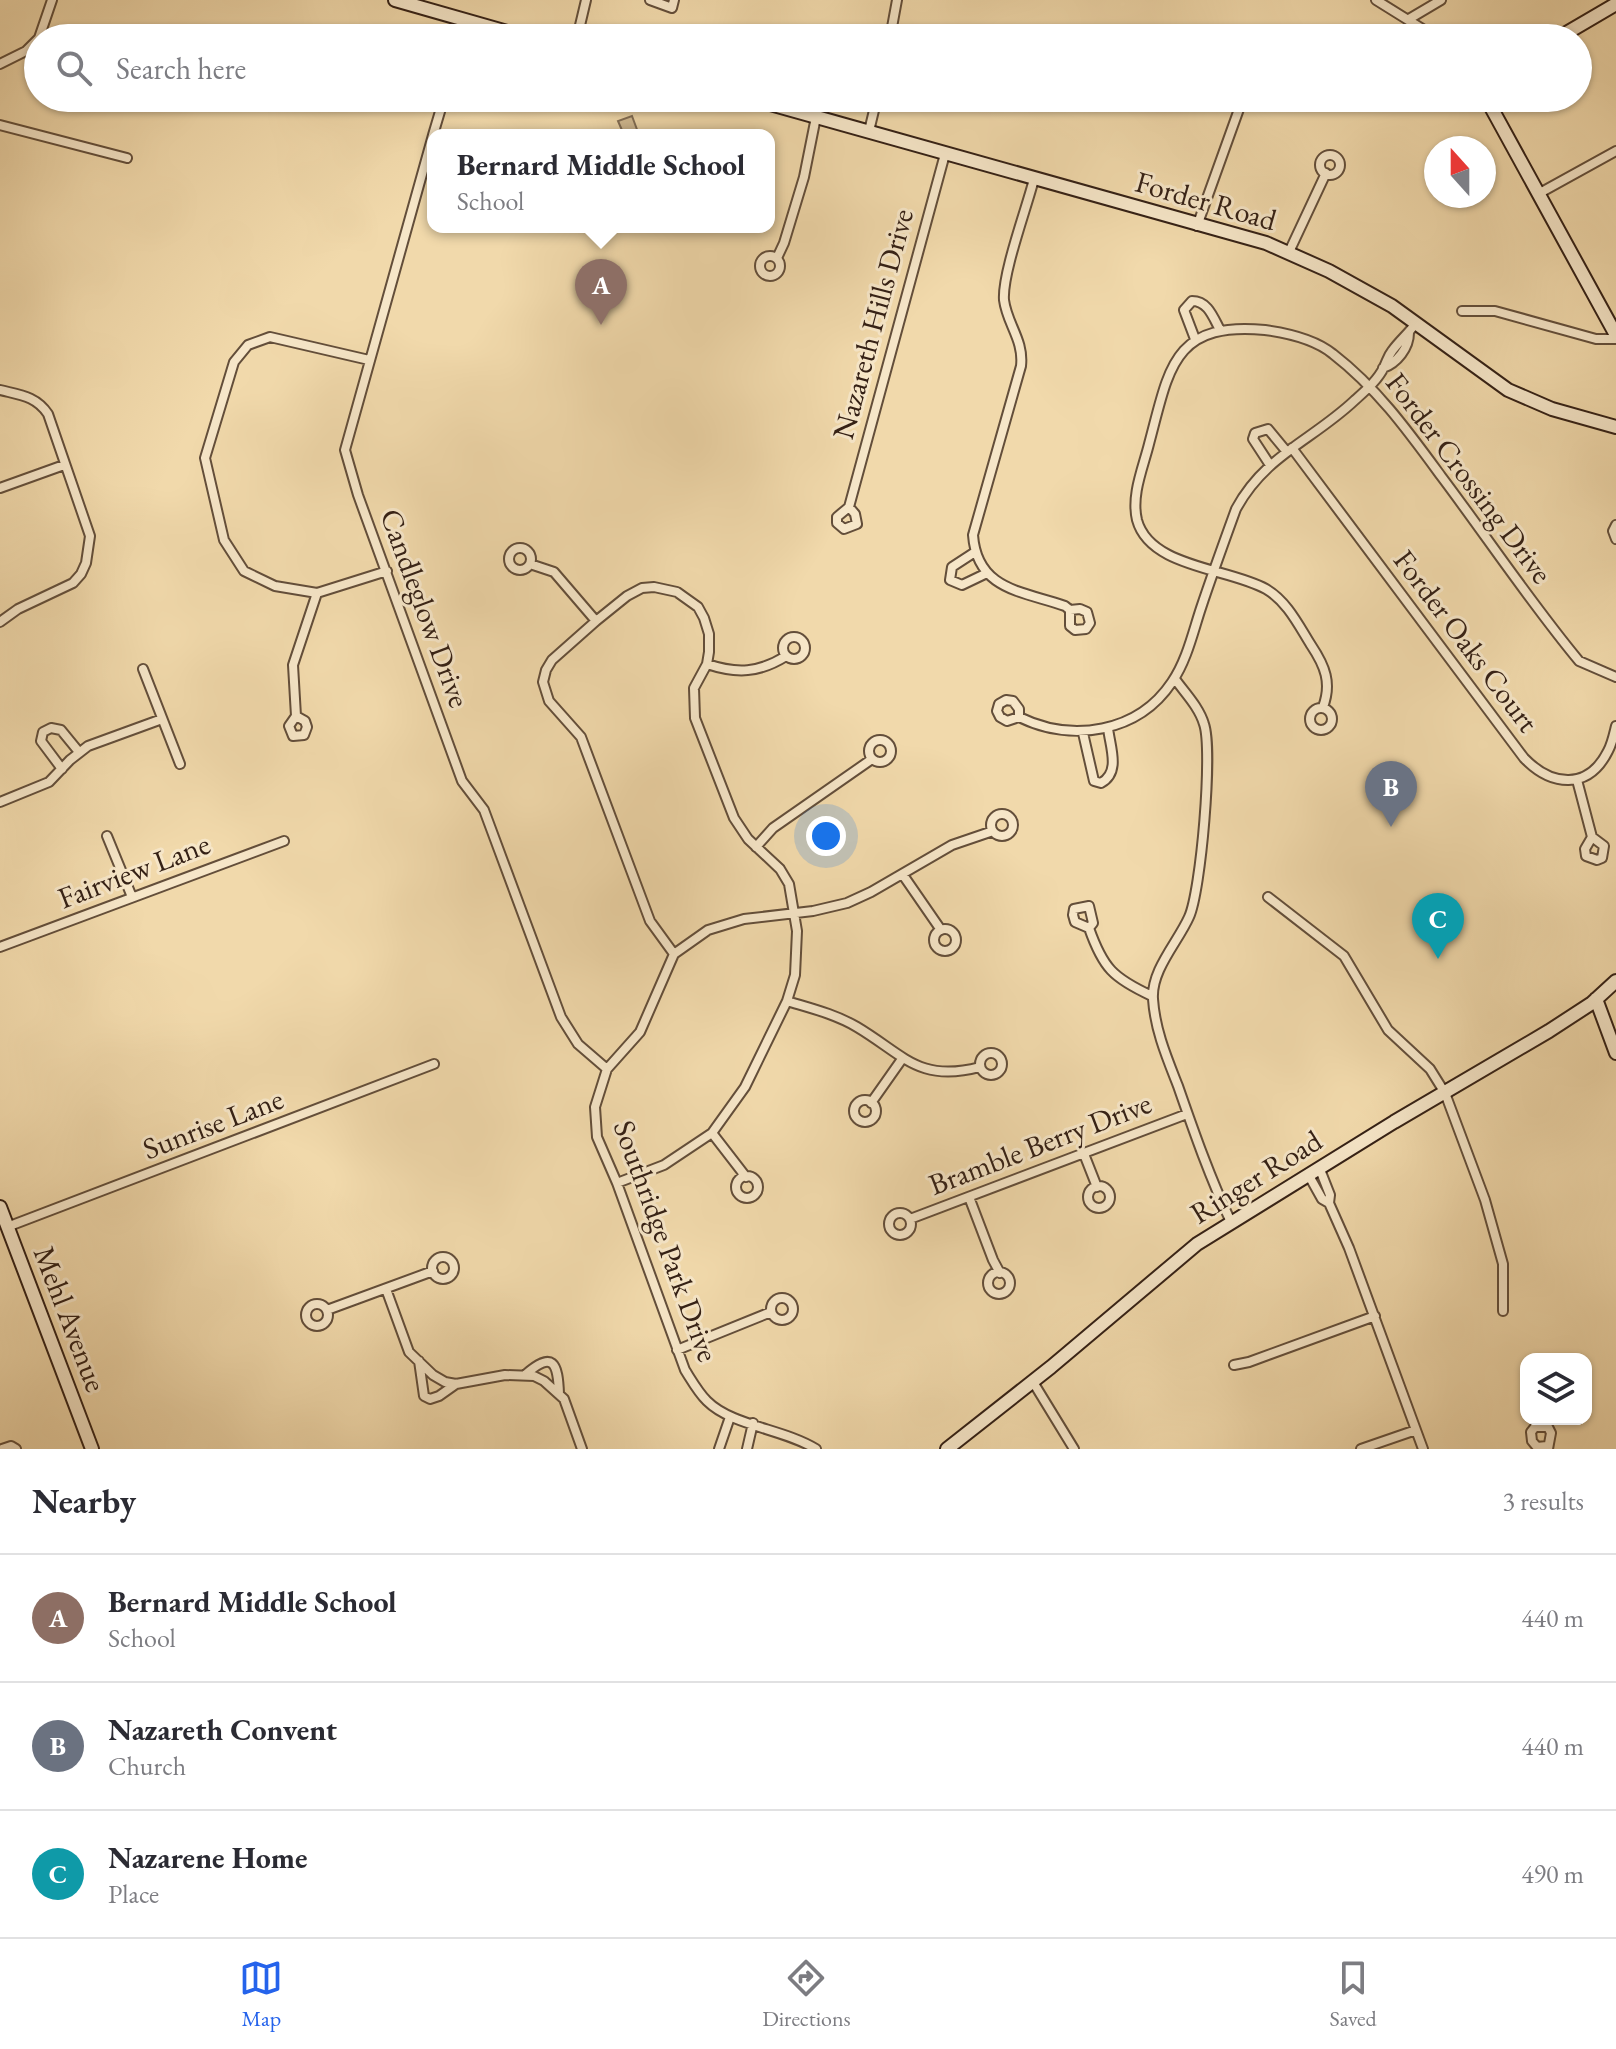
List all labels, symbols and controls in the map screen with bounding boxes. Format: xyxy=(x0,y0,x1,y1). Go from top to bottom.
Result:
search box xyxy=(24,24,1592,112)
icon: search xyxy=(52,46,96,90)
text: Search here xyxy=(116,49,246,88)
popup xyxy=(427,129,775,233)
north arrow xyxy=(1424,136,1496,208)
text: Bernard Middle School xyxy=(457,145,745,184)
street label: Forder Road xyxy=(1131,162,1282,239)
text: School xyxy=(457,184,524,218)
street label: Nazareth Hills Drive xyxy=(823,204,922,443)
pin: A xyxy=(575,259,627,325)
street label: Forder Crossing Drive xyxy=(1377,364,1561,591)
street label: Candleglow Drive xyxy=(371,503,479,712)
street label: Forder Oaks Court xyxy=(1385,542,1548,740)
pin: B xyxy=(1365,761,1417,827)
your location xyxy=(806,816,846,856)
street label: Fairview Lane xyxy=(52,824,215,917)
pin: C xyxy=(1412,893,1464,959)
street label: Sunrise Lane xyxy=(137,1079,289,1168)
street label: Bramble Berry Drive xyxy=(923,1083,1157,1204)
street label: Southridge Park Drive xyxy=(605,1115,728,1367)
street label: Ringer Road xyxy=(1183,1120,1330,1232)
street label: Mehl Avenue xyxy=(25,1240,116,1397)
map controls xyxy=(1520,1353,1592,1425)
button: layers xyxy=(1520,1353,1592,1425)
text: Nearby xyxy=(32,1479,136,1523)
text: 3 results xyxy=(1503,1484,1584,1518)
text: Bernard Middle School xyxy=(108,1582,397,1621)
text: A xyxy=(49,1601,67,1635)
text: 440 m xyxy=(1521,1601,1584,1635)
text: School xyxy=(108,1621,176,1655)
text: Nazareth Convent xyxy=(108,1710,337,1749)
text: B xyxy=(50,1729,66,1763)
text: 440 m xyxy=(1521,1729,1584,1763)
text: Church xyxy=(108,1749,186,1783)
text: Nazarene Home xyxy=(108,1838,308,1877)
text: C xyxy=(49,1857,67,1891)
text: 490 m xyxy=(1521,1857,1584,1891)
text: Place xyxy=(108,1877,159,1911)
tab: Map xyxy=(239,1956,283,2033)
tab: Directions xyxy=(762,1956,851,2033)
tab: Saved xyxy=(1329,1956,1377,2033)

